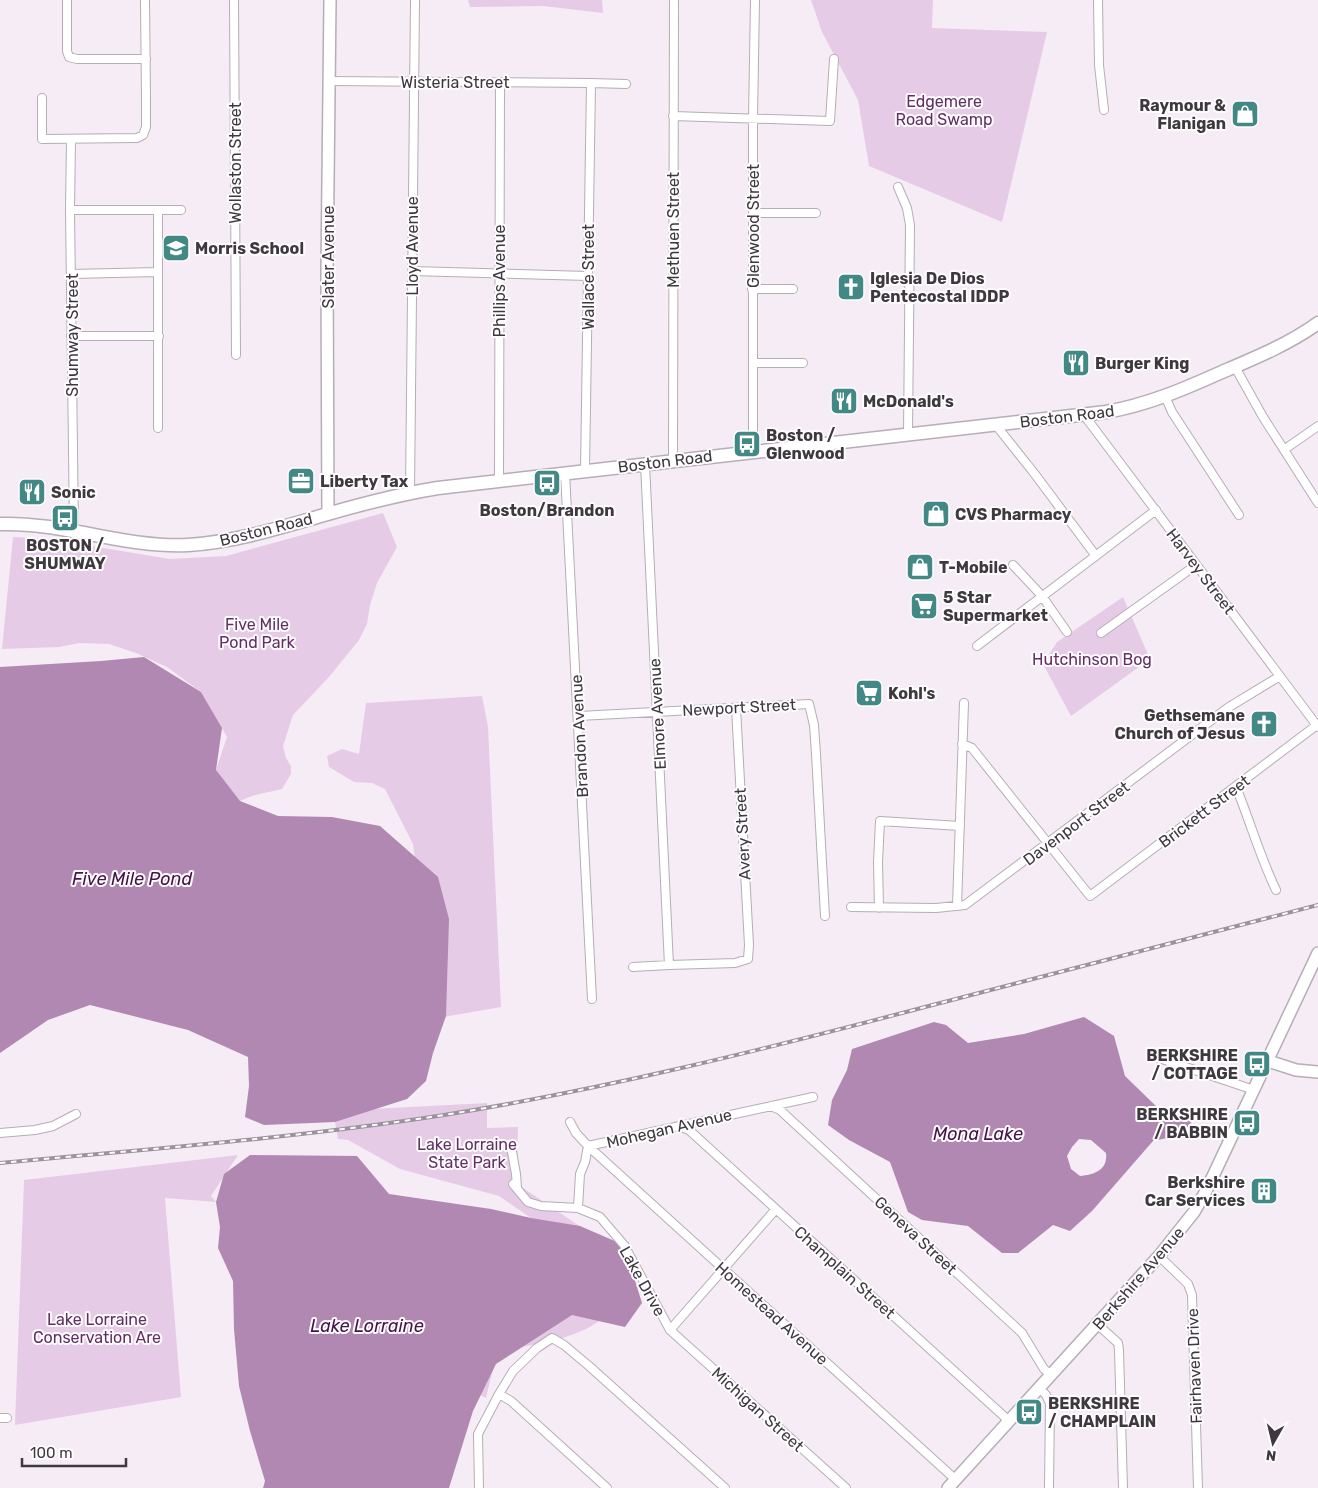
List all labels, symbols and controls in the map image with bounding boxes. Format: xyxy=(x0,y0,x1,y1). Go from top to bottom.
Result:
street label: Wisteria Street xyxy=(400,73,510,92)
park label: Edgemere Road Swamp xyxy=(896,92,992,129)
place label: Raymour & Flanigan xyxy=(1139,96,1226,133)
shop icon: Raymour & Flanigan xyxy=(1230,99,1260,129)
street label: Wollaston Street xyxy=(226,102,245,224)
street label: Glenwood Street xyxy=(744,164,763,288)
street label: Methuen Street xyxy=(664,172,683,288)
street label: Lloyd Avenue xyxy=(403,196,422,296)
street label: Slater Avenue xyxy=(319,205,338,309)
street label: Wallace Street xyxy=(579,224,598,330)
street label: Phillips Avenue xyxy=(490,225,509,337)
school or university icon: Morris School xyxy=(161,233,191,263)
place label: Morris School xyxy=(195,239,304,258)
place label: Iglesia De Dios Pentecostal IDDP xyxy=(870,269,1009,306)
church icon: Iglesia De Dios Pentecostal IDDP xyxy=(836,272,866,302)
street label: Shumway Street xyxy=(63,273,82,397)
restaurant icon: Burger King xyxy=(1061,348,1091,378)
place label: Burger King xyxy=(1095,354,1189,373)
restaurant icon: McDonald's xyxy=(829,386,859,416)
place label: McDonald's xyxy=(863,392,954,411)
street label: Boston Road xyxy=(1019,401,1115,432)
place label: Boston / Glenwood xyxy=(766,426,845,463)
bus stop icon: Boston / Glenwood xyxy=(732,429,762,459)
street label: Boston Road xyxy=(617,446,713,477)
office icon: Liberty Tax xyxy=(286,466,316,496)
bus stop icon: Boston/Brandon xyxy=(532,468,562,498)
place label: Liberty Tax xyxy=(320,472,409,491)
restaurant icon: Sonic xyxy=(17,477,47,507)
place label: Sonic xyxy=(51,483,96,502)
shop icon: CVS Pharmacy xyxy=(921,499,951,529)
place label: Boston/Brandon xyxy=(480,501,614,520)
bus stop icon: BOSTON / SHUMWAY xyxy=(50,503,80,533)
place label: CVS Pharmacy xyxy=(955,505,1072,524)
street label: Boston Road xyxy=(218,509,315,550)
street label: Harvey Street xyxy=(1162,525,1239,618)
place label: BOSTON / SHUMWAY xyxy=(24,536,106,573)
shop icon: T-Mobile xyxy=(905,552,935,582)
place label: T-Mobile xyxy=(939,558,1008,577)
place label: 5 Star Supermarket xyxy=(943,588,1049,625)
supermarket icon: 5 Star Supermarket xyxy=(909,591,939,621)
park label: Five Mile Pond Park xyxy=(219,615,296,652)
park label: Hutchinson Bog xyxy=(1032,650,1152,669)
street label: Elmore Avenue xyxy=(645,658,670,770)
street label: Brandon Avenue xyxy=(567,674,592,798)
supermarket icon: Kohl's xyxy=(854,678,884,708)
place label: Kohl's xyxy=(888,684,936,703)
street label: Newport Street xyxy=(682,695,796,720)
place label: Gethsemane Church of Jesus xyxy=(1115,706,1245,743)
church icon: Gethsemane Church of Jesus xyxy=(1249,709,1279,739)
street label: Brickett Street xyxy=(1155,771,1254,852)
street label: Davenport Street xyxy=(1019,777,1133,870)
street label: Avery Street xyxy=(731,787,754,881)
water label: Five Mile Pond xyxy=(72,868,192,890)
place label: BERKSHIRE / COTTAGE xyxy=(1146,1046,1238,1083)
bus stop icon: BERKSHIRE / COTTAGE xyxy=(1242,1049,1272,1079)
street label: Mohegan Avenue xyxy=(605,1105,734,1152)
place label: BERKSHIRE / BABBIN xyxy=(1136,1105,1228,1142)
bus stop icon: BERKSHIRE / BABBIN xyxy=(1232,1108,1262,1138)
water label: Mona Lake xyxy=(933,1123,1023,1145)
park label: Lake Lorraine State Park xyxy=(417,1135,517,1172)
place label: Berkshire Car Services xyxy=(1145,1173,1245,1210)
building icon: Berkshire Car Services xyxy=(1249,1176,1279,1206)
street label: Geneva Street xyxy=(870,1192,961,1278)
street label: Champlain Street xyxy=(790,1222,899,1323)
street label: Berkshire Avenue xyxy=(1089,1223,1188,1334)
street label: Lake Drive xyxy=(616,1243,670,1320)
street label: Homestead Avenue xyxy=(711,1258,832,1369)
street label: Fairhaven Drive xyxy=(1183,1308,1206,1424)
park label: Lake Lorraine Conservation Are xyxy=(33,1310,161,1347)
water label: Lake Lorraine xyxy=(310,1315,424,1337)
street label: Michigan Street xyxy=(708,1363,808,1456)
place label: BERKSHIRE / CHAMPLAIN xyxy=(1048,1394,1156,1431)
bus stop icon: BERKSHIRE / CHAMPLAIN xyxy=(1014,1397,1044,1427)
north arrow xyxy=(1248,1418,1298,1468)
scale bar xyxy=(22,1436,126,1468)
text: 100 m xyxy=(30,1444,72,1462)
text: N xyxy=(1265,1446,1277,1464)

